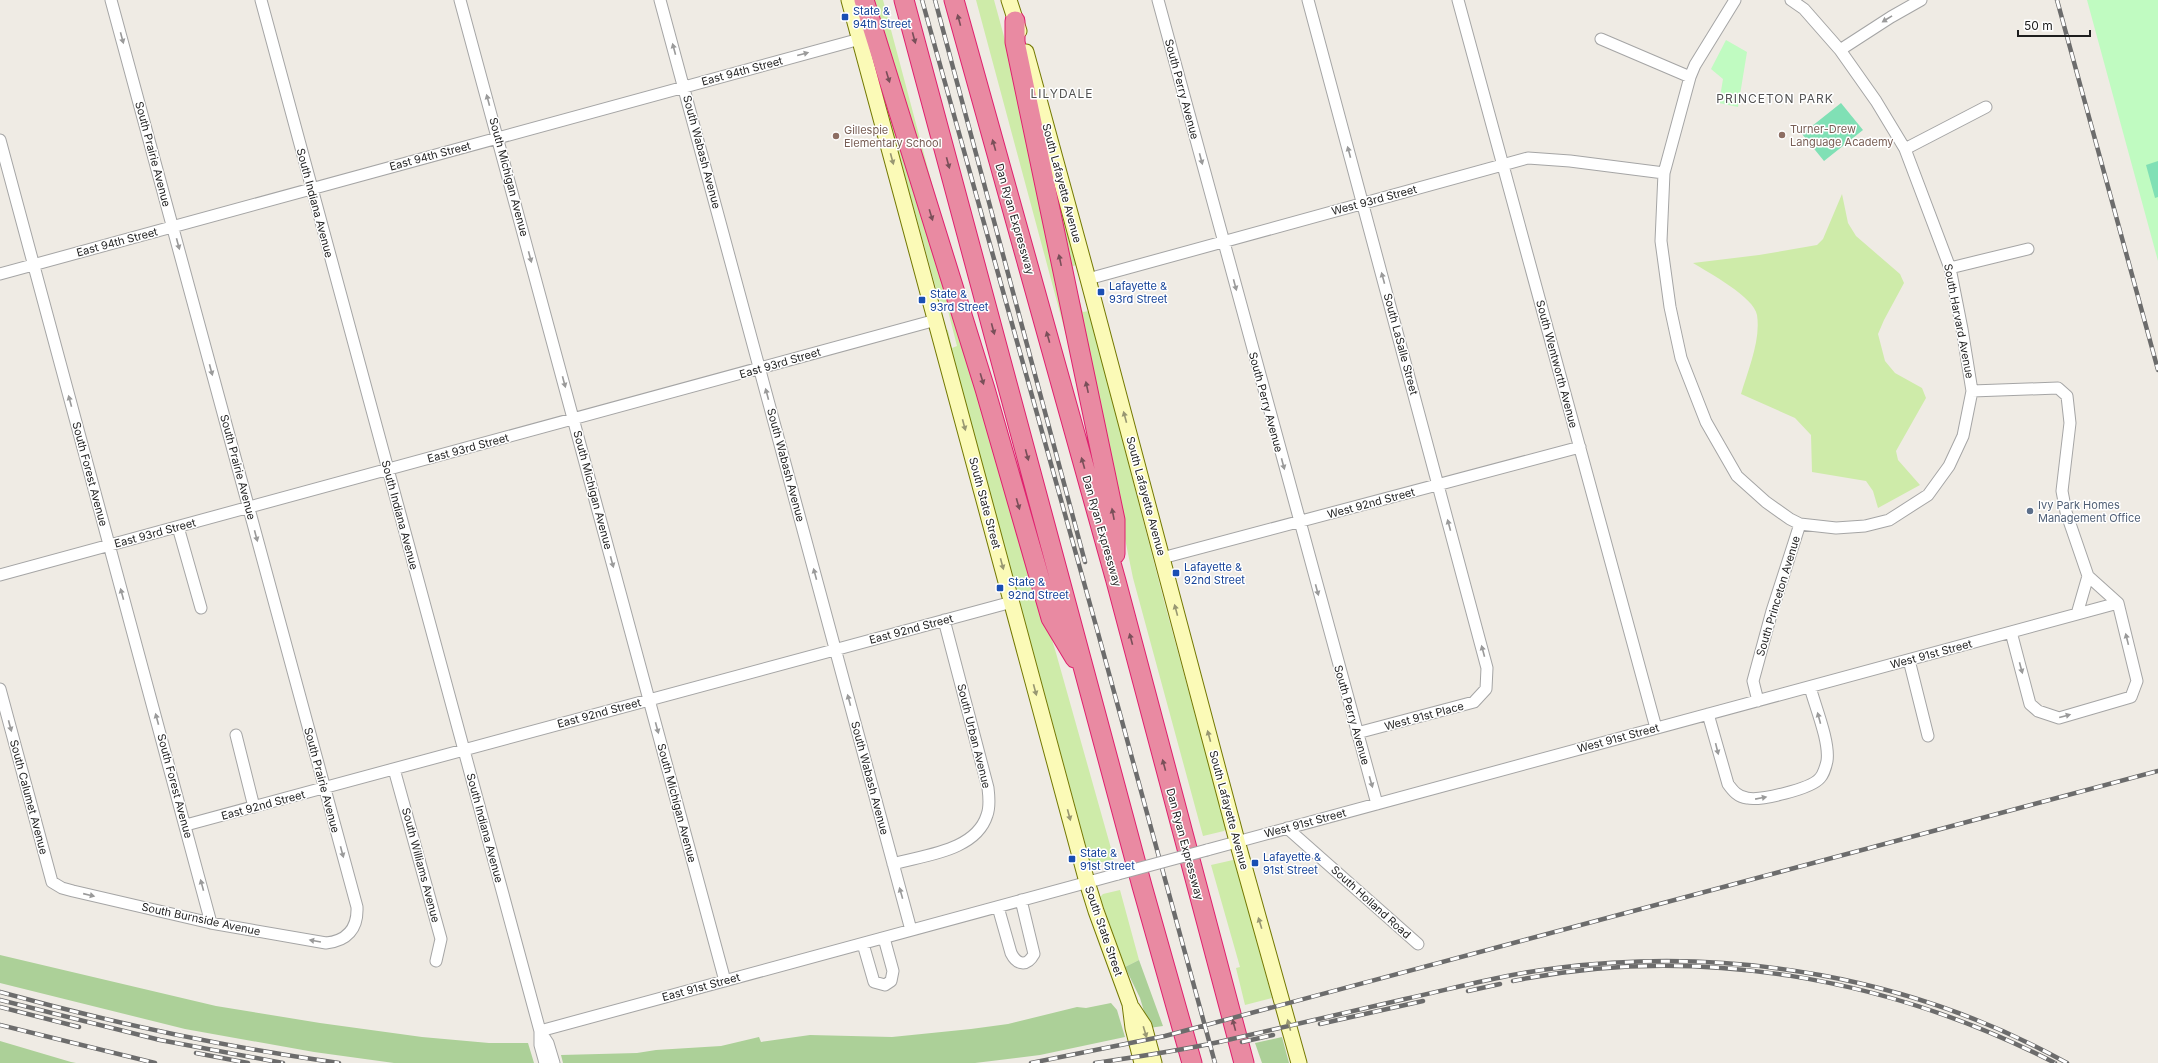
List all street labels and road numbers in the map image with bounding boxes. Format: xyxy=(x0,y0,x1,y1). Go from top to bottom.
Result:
street label: South Perry Avenue xyxy=(1162,37,1202,141)
street label: East 94th Street xyxy=(700,53,785,89)
street label: South Wabash Avenue xyxy=(680,94,724,210)
street label: South Prairie Avenue xyxy=(132,100,174,208)
street label: South Michigan Avenue xyxy=(486,116,532,238)
street label: South Lafayette Avenue xyxy=(1039,122,1085,244)
street label: East 94th Street xyxy=(388,138,473,174)
street label: South Indiana Avenue xyxy=(294,147,336,259)
street label: Dan Ryan Expressway xyxy=(992,162,1038,276)
street label: West 93rd Street xyxy=(1330,182,1419,218)
street label: East 94th Street xyxy=(75,224,160,260)
street label: South Harvard Avenue xyxy=(1941,262,1977,380)
street label: South LaSalle Street xyxy=(1381,292,1421,397)
street label: South Wentworth Avenue xyxy=(1533,299,1581,429)
street label: East 93rd Street xyxy=(738,345,823,381)
street label: South Perry Avenue xyxy=(1246,350,1286,454)
street label: South Wabash Avenue xyxy=(764,407,808,523)
street label: South Prairie Avenue xyxy=(217,413,259,521)
street label: South Forest Avenue xyxy=(69,420,111,528)
street label: South Michigan Avenue xyxy=(570,429,616,551)
street label: East 93rd Street xyxy=(426,430,511,466)
street label: South Lafayette Avenue xyxy=(1123,435,1169,557)
street label: South State Street xyxy=(966,456,1004,551)
street label: South Indiana Avenue xyxy=(379,459,421,571)
street label: Dan Ryan Expressway xyxy=(1079,474,1125,588)
street label: West 92nd Street xyxy=(1326,484,1417,521)
street label: East 93rd Street xyxy=(113,515,198,551)
street label: South Princeton Avenue xyxy=(1753,534,1803,658)
street label: East 92nd Street xyxy=(868,611,955,647)
street label: West 91st Street xyxy=(1889,636,1974,672)
street label: South Perry Avenue xyxy=(1331,663,1373,767)
street label: South Urban Avenue xyxy=(954,682,994,790)
street label: East 92nd Street xyxy=(556,695,643,731)
street label: West 91st Place xyxy=(1383,699,1465,733)
street label: South Wabash Avenue xyxy=(848,720,892,836)
street label: West 91st Street xyxy=(1576,720,1661,756)
street label: South Prairie Avenue xyxy=(301,726,343,834)
street label: South Forest Avenue xyxy=(154,732,196,840)
street label: South Calumet Avenue xyxy=(7,738,51,856)
street label: South Michigan Avenue xyxy=(654,742,700,864)
street label: South Lafayette Avenue xyxy=(1206,749,1252,871)
street label: South Indiana Avenue xyxy=(464,772,506,884)
street label: East 92nd Street xyxy=(220,787,307,823)
street label: Dan Ryan Expressway xyxy=(1163,787,1207,901)
street label: West 91st Street xyxy=(1263,805,1348,841)
street label: South Williams Avenue xyxy=(399,806,443,924)
street label: South Holland Road xyxy=(1328,863,1414,941)
street label: South State Street xyxy=(1082,884,1126,978)
street label: South Burnside Avenue xyxy=(140,900,262,938)
street label: East 91st Street xyxy=(660,970,742,1004)

